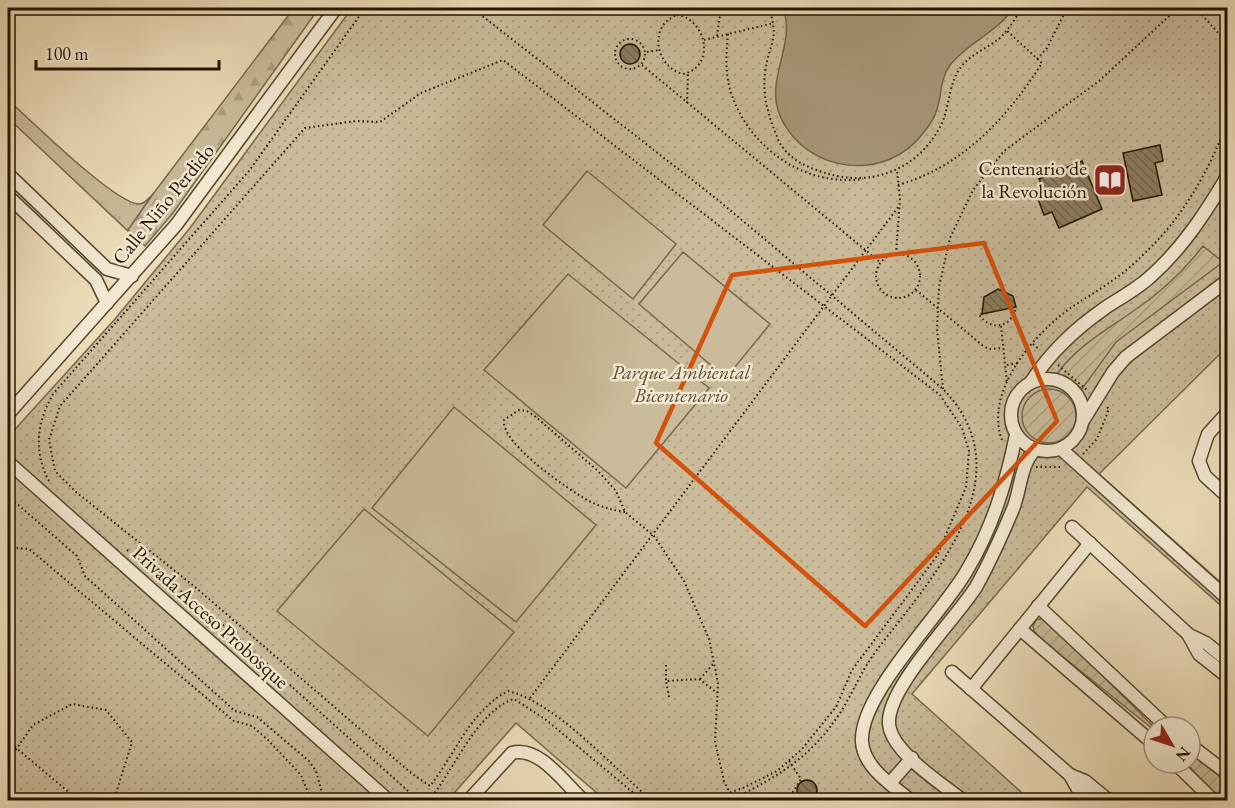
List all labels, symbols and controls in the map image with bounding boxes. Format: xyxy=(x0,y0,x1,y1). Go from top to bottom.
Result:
scale bar xyxy=(36,33,219,71)
text: 100 m xyxy=(45,42,89,65)
street label: Calle Niño Perdido xyxy=(106,138,220,270)
place label: Centenario de la Revolución xyxy=(978,155,1087,204)
library icon: Centenario de la Revolución xyxy=(1092,162,1128,198)
park label: Parque Ambiental Bicentenario xyxy=(612,359,751,408)
street label: Privada Acceso Probosque xyxy=(127,540,295,694)
north arrow xyxy=(1142,715,1202,775)
text: N xyxy=(1171,742,1196,766)

